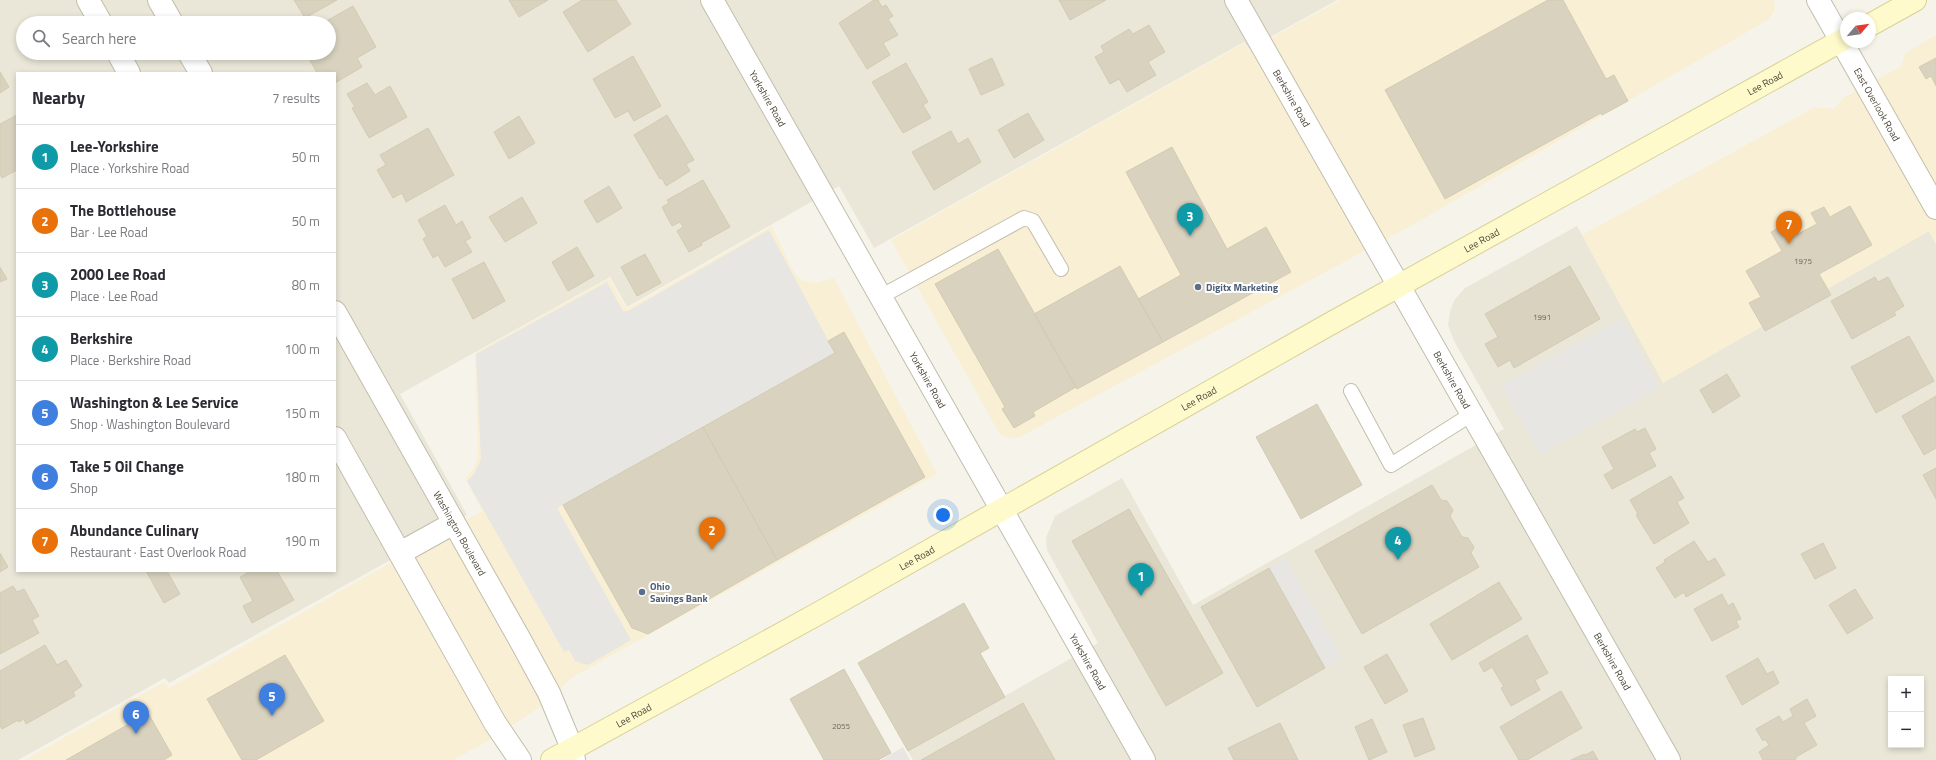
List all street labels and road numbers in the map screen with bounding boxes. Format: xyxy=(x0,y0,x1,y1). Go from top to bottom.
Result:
street label: East Overlook Road xyxy=(1850,65,1904,144)
street label: Yorkshire Road xyxy=(746,67,790,129)
street label: Berkshire Road xyxy=(1270,67,1314,130)
street label: Lee Road xyxy=(1744,67,1785,99)
street label: Lee Road xyxy=(1461,224,1502,256)
street label: Berkshire Road xyxy=(1430,348,1475,411)
street label: Yorkshire Road xyxy=(906,349,950,411)
street label: Lee Road xyxy=(1178,382,1219,414)
street label: Washington Boulevard xyxy=(430,488,490,578)
street label: Lee Road xyxy=(896,542,937,574)
street label: Berkshire Road xyxy=(1590,630,1635,693)
street label: Yorkshire Road xyxy=(1066,631,1110,693)
street label: Lee Road xyxy=(613,699,654,731)

